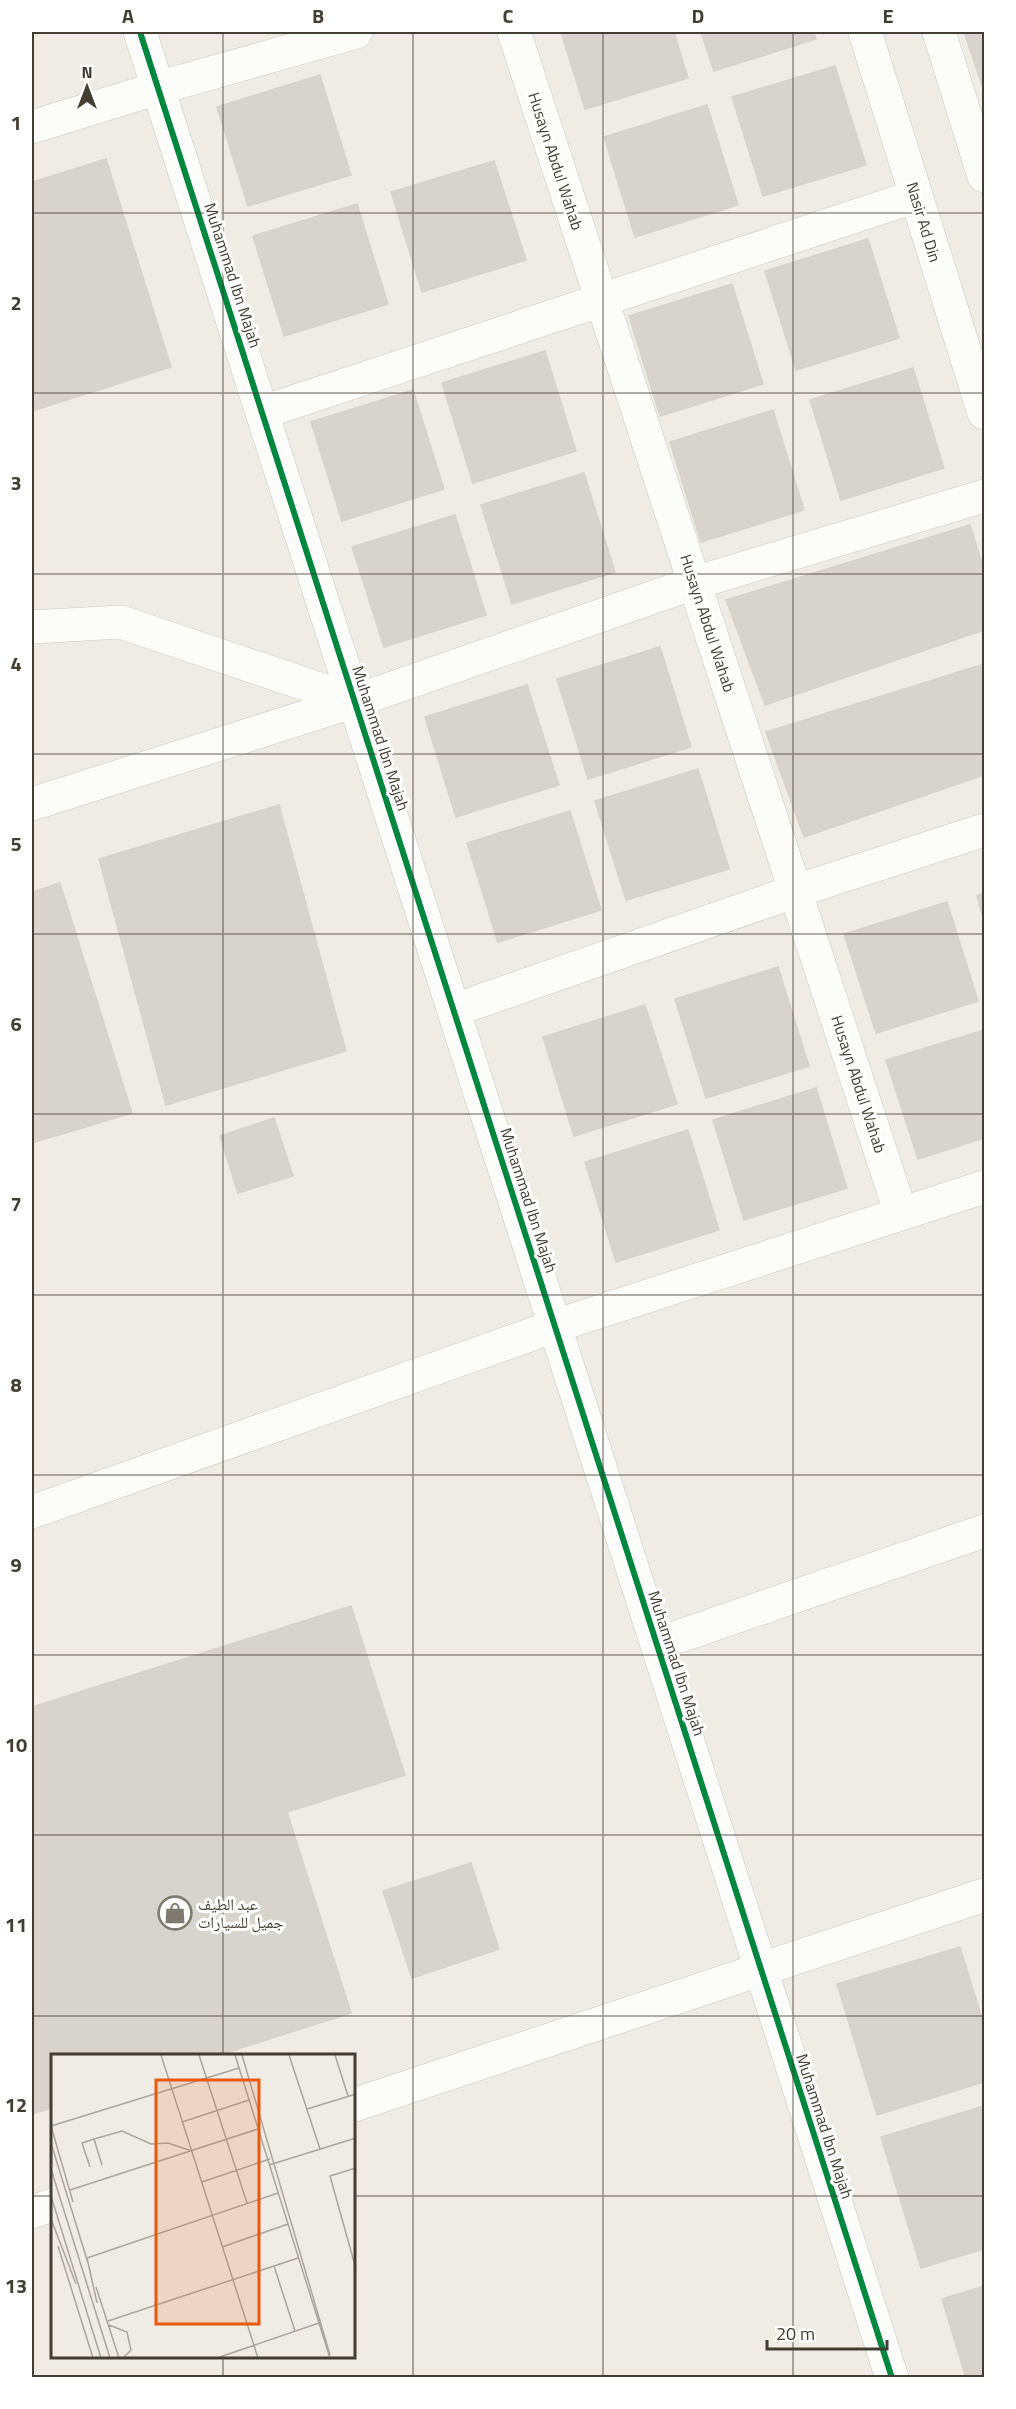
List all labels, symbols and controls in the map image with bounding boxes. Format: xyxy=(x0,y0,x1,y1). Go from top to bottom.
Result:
text: A xyxy=(122,0,134,31)
text: B xyxy=(312,0,324,31)
text: C xyxy=(503,0,514,31)
text: D xyxy=(692,0,704,31)
text: E xyxy=(882,0,894,31)
north arrow xyxy=(57,57,117,117)
text: N xyxy=(81,60,93,84)
street label: Husayn Abdul Wahab xyxy=(522,89,590,233)
text: 1 xyxy=(10,107,22,138)
street label: Nasir Ad Din xyxy=(900,179,948,265)
street label: Muhammad Ibn Majah xyxy=(198,199,268,351)
text: 2 xyxy=(10,287,22,318)
text: 3 xyxy=(10,467,22,498)
street label: Husayn Abdul Wahab xyxy=(674,551,742,695)
text: 4 xyxy=(10,648,22,679)
street label: Muhammad Ibn Majah xyxy=(346,662,416,814)
text: 5 xyxy=(10,828,22,859)
text: 6 xyxy=(10,1008,22,1039)
street label: Husayn Abdul Wahab xyxy=(825,1012,893,1156)
street label: Muhammad Ibn Majah xyxy=(494,1124,564,1276)
text: 7 xyxy=(10,1188,22,1219)
text: 8 xyxy=(10,1369,22,1400)
text: 9 xyxy=(10,1549,22,1580)
street label: Muhammad Ibn Majah xyxy=(642,1587,712,1739)
text: 10 xyxy=(5,1729,27,1760)
place label: عبد الطيف جميل للسيارات xyxy=(198,1892,284,1934)
shop icon: عبد الطيف جميل للسيارات xyxy=(157,1895,193,1931)
text: 11 xyxy=(5,1909,27,1940)
street label: Muhammad Ibn Majah xyxy=(790,2050,860,2202)
inset map xyxy=(51,2054,356,2358)
text: 12 xyxy=(5,2089,27,2120)
text: 13 xyxy=(5,2270,27,2301)
scale bar xyxy=(767,2313,887,2351)
text: 20 m xyxy=(776,2320,815,2347)

